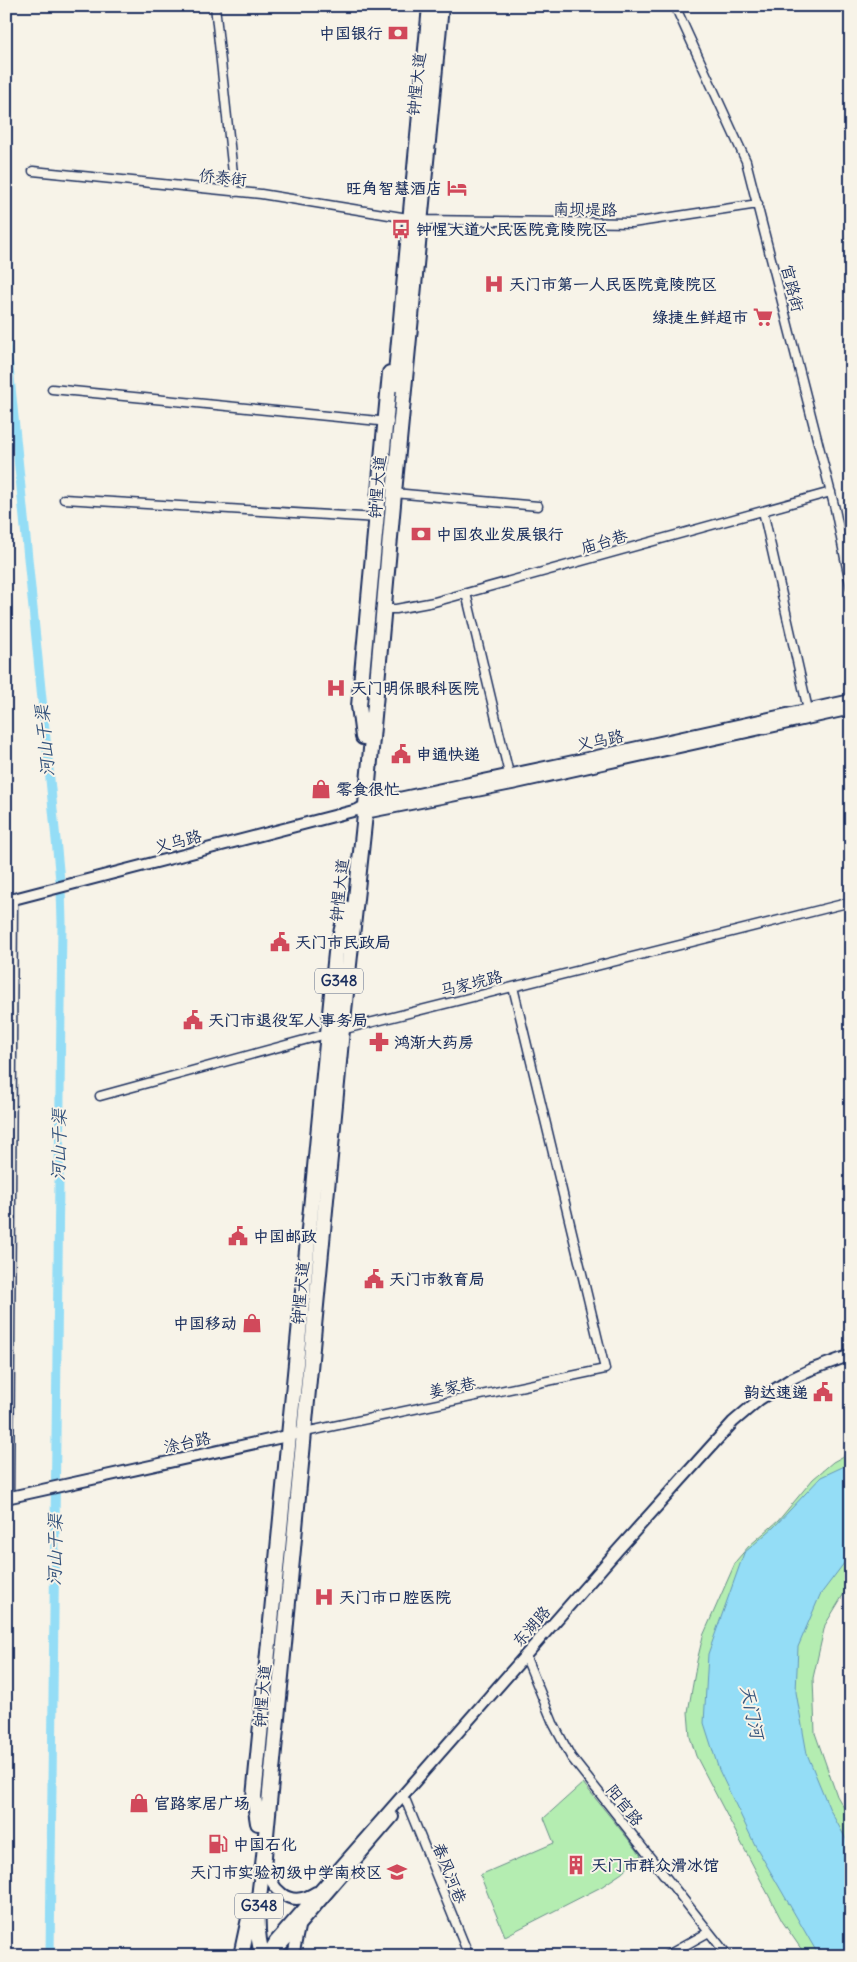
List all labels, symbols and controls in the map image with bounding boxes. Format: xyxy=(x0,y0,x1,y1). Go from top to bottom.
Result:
bank icon: 中国银行 xyxy=(387,22,409,44)
place label: 中国银行 xyxy=(319,23,383,43)
street label: 钟惺大道 xyxy=(403,51,429,117)
street label: 侨泰街 xyxy=(198,165,248,189)
hotel icon: 旺角智慧酒店 xyxy=(446,177,468,199)
place label: 旺角智慧酒店 xyxy=(346,178,442,198)
street label: 南坝堤路 xyxy=(553,198,617,220)
bus stop icon: 钟惺大道人民医院竟陵院区 xyxy=(390,218,412,240)
place label: 钟惺大道人民医院竟陵院区 xyxy=(416,219,608,239)
street label: 官路街 xyxy=(777,262,809,314)
hospital icon: 天门市第一人民医院竟陵院区 xyxy=(483,273,505,295)
place label: 天门市第一人民医院竟陵院区 xyxy=(509,274,717,294)
supermarket icon: 绿捷生鲜超市 xyxy=(752,306,774,328)
place label: 绿捷生鲜超市 xyxy=(652,307,748,327)
street label: 钟惺大道 xyxy=(364,454,390,520)
bank icon: 中国农业发展银行 xyxy=(410,523,432,545)
place label: 中国农业发展银行 xyxy=(436,524,564,544)
street label: 庙台巷 xyxy=(578,525,630,557)
hospital icon: 天门明保眼科医院 xyxy=(325,677,347,699)
place label: 天门明保眼科医院 xyxy=(351,678,479,698)
water label: 河山干渠 xyxy=(30,702,59,778)
street label: 义乌路 xyxy=(574,725,626,755)
public building icon: 申通快递 xyxy=(390,743,412,765)
place label: 申通快递 xyxy=(416,744,480,764)
shop icon: 零食很忙 xyxy=(310,778,332,800)
place label: 零食很忙 xyxy=(336,779,400,799)
street label: 义乌路 xyxy=(152,825,204,857)
street label: 钟惺大道 xyxy=(326,857,352,923)
public building icon: 天门市民政局 xyxy=(269,931,291,953)
place label: 天门市民政局 xyxy=(295,932,391,952)
street label: 马家垸路 xyxy=(438,966,504,1000)
road number: G348 xyxy=(315,968,363,994)
public building icon: 天门市退役军人事务局 xyxy=(182,1009,204,1031)
place label: 天门市退役军人事务局 xyxy=(208,1010,368,1030)
pharmacy icon: 鸿渐大药房 xyxy=(368,1031,390,1053)
place label: 鸿渐大药房 xyxy=(394,1032,474,1052)
water label: 河山干渠 xyxy=(46,1107,71,1181)
public building icon: 中国邮政 xyxy=(227,1225,249,1247)
place label: 中国邮政 xyxy=(253,1226,317,1246)
street label: 钟惺大道 xyxy=(287,1260,313,1326)
public building icon: 天门市教育局 xyxy=(363,1268,385,1290)
place label: 天门市教育局 xyxy=(389,1269,485,1289)
shop icon: 中国移动 xyxy=(241,1312,263,1334)
place label: 中国移动 xyxy=(173,1313,237,1333)
street label: 姜家巷 xyxy=(426,1372,478,1402)
public building icon: 韵达速递 xyxy=(812,1381,834,1403)
place label: 韵达速递 xyxy=(744,1382,808,1402)
street label: 涂台路 xyxy=(161,1427,213,1457)
water label: 河山干渠 xyxy=(42,1512,67,1586)
hospital icon: 天门市口腔医院 xyxy=(313,1586,335,1608)
place label: 天门市口腔医院 xyxy=(339,1587,451,1607)
street label: 东湖路 xyxy=(508,1601,554,1651)
street label: 钟惺大道 xyxy=(249,1663,275,1729)
water label: 天门河 xyxy=(736,1683,770,1744)
street label: 阳官路 xyxy=(602,1780,648,1830)
shop icon: 官路家居广场 xyxy=(128,1792,150,1814)
place label: 官路家居广场 xyxy=(154,1793,250,1813)
fuel station icon: 中国石化 xyxy=(207,1833,229,1855)
place label: 中国石化 xyxy=(233,1834,297,1854)
street label: 春风河巷 xyxy=(429,1840,471,1906)
building icon: 天门市群众滑冰馆 xyxy=(565,1854,587,1876)
place label: 天门市群众滑冰馆 xyxy=(591,1855,719,1875)
school or university icon: 天门市实验初级中学南校区 xyxy=(386,1861,408,1883)
place label: 天门市实验初级中学南校区 xyxy=(190,1862,382,1882)
road number: G348 xyxy=(235,1894,283,1918)

